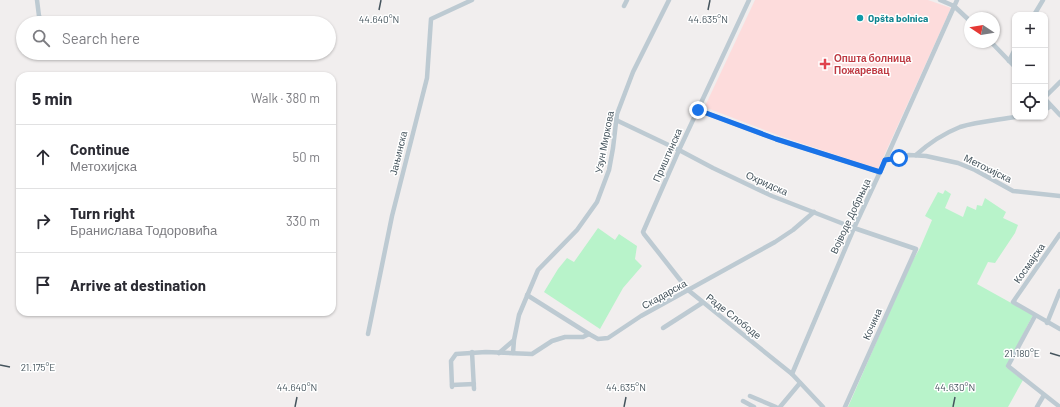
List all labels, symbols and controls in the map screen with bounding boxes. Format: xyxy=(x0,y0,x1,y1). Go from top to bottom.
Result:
place label: Opšta bolnica xyxy=(868,12,928,24)
north arrow xyxy=(964,12,1000,48)
map controls xyxy=(1012,12,1048,120)
button: + xyxy=(1012,12,1048,48)
text: 44.640°N xyxy=(359,13,399,25)
text: 44.635°N xyxy=(688,13,728,25)
marker: Opšta bolnica xyxy=(855,13,865,23)
search box xyxy=(16,16,336,60)
icon: search xyxy=(30,27,52,49)
text: Search here xyxy=(62,29,140,47)
button: − xyxy=(1012,48,1048,84)
place label: Општа болница Пожаревац xyxy=(834,52,911,76)
marker: Општа болница Пожаревац xyxy=(819,58,831,70)
button: locate xyxy=(1012,84,1048,120)
text: 5 min xyxy=(32,88,72,108)
text: Walk · 380 m xyxy=(251,90,320,106)
route end xyxy=(689,101,707,119)
street label: Узун Миркова xyxy=(592,109,616,174)
street label: Приштинска xyxy=(650,126,684,184)
street label: Јањинска xyxy=(387,129,409,176)
text: Continue xyxy=(70,140,130,158)
icon: ahead xyxy=(32,146,54,168)
text: 50 m xyxy=(293,149,320,165)
route start xyxy=(890,149,908,167)
street label: Метохијска xyxy=(962,151,1014,185)
text: Метохијска xyxy=(70,158,137,174)
street label: Охридска xyxy=(744,168,790,198)
street label: Војводе Добрњца xyxy=(827,176,873,255)
text: Turn right xyxy=(70,204,135,222)
icon: right xyxy=(32,210,54,232)
text: 330 m xyxy=(286,213,320,229)
text: Бранислава Тодоровића xyxy=(70,222,217,238)
street label: Космајска xyxy=(1011,240,1047,285)
icon: arrive xyxy=(32,274,54,296)
text: Arrive at destination xyxy=(70,276,206,294)
street label: Скадарска xyxy=(639,277,689,311)
street label: Раде Слободе xyxy=(704,291,764,341)
street label: Кочина xyxy=(860,306,884,342)
text: 21.180°E xyxy=(1004,347,1040,359)
text: 21.175°E xyxy=(21,361,55,373)
text: 44.640°N xyxy=(277,381,317,393)
text: 44.635°N xyxy=(606,381,646,393)
text: 44.630°N xyxy=(935,381,975,393)

